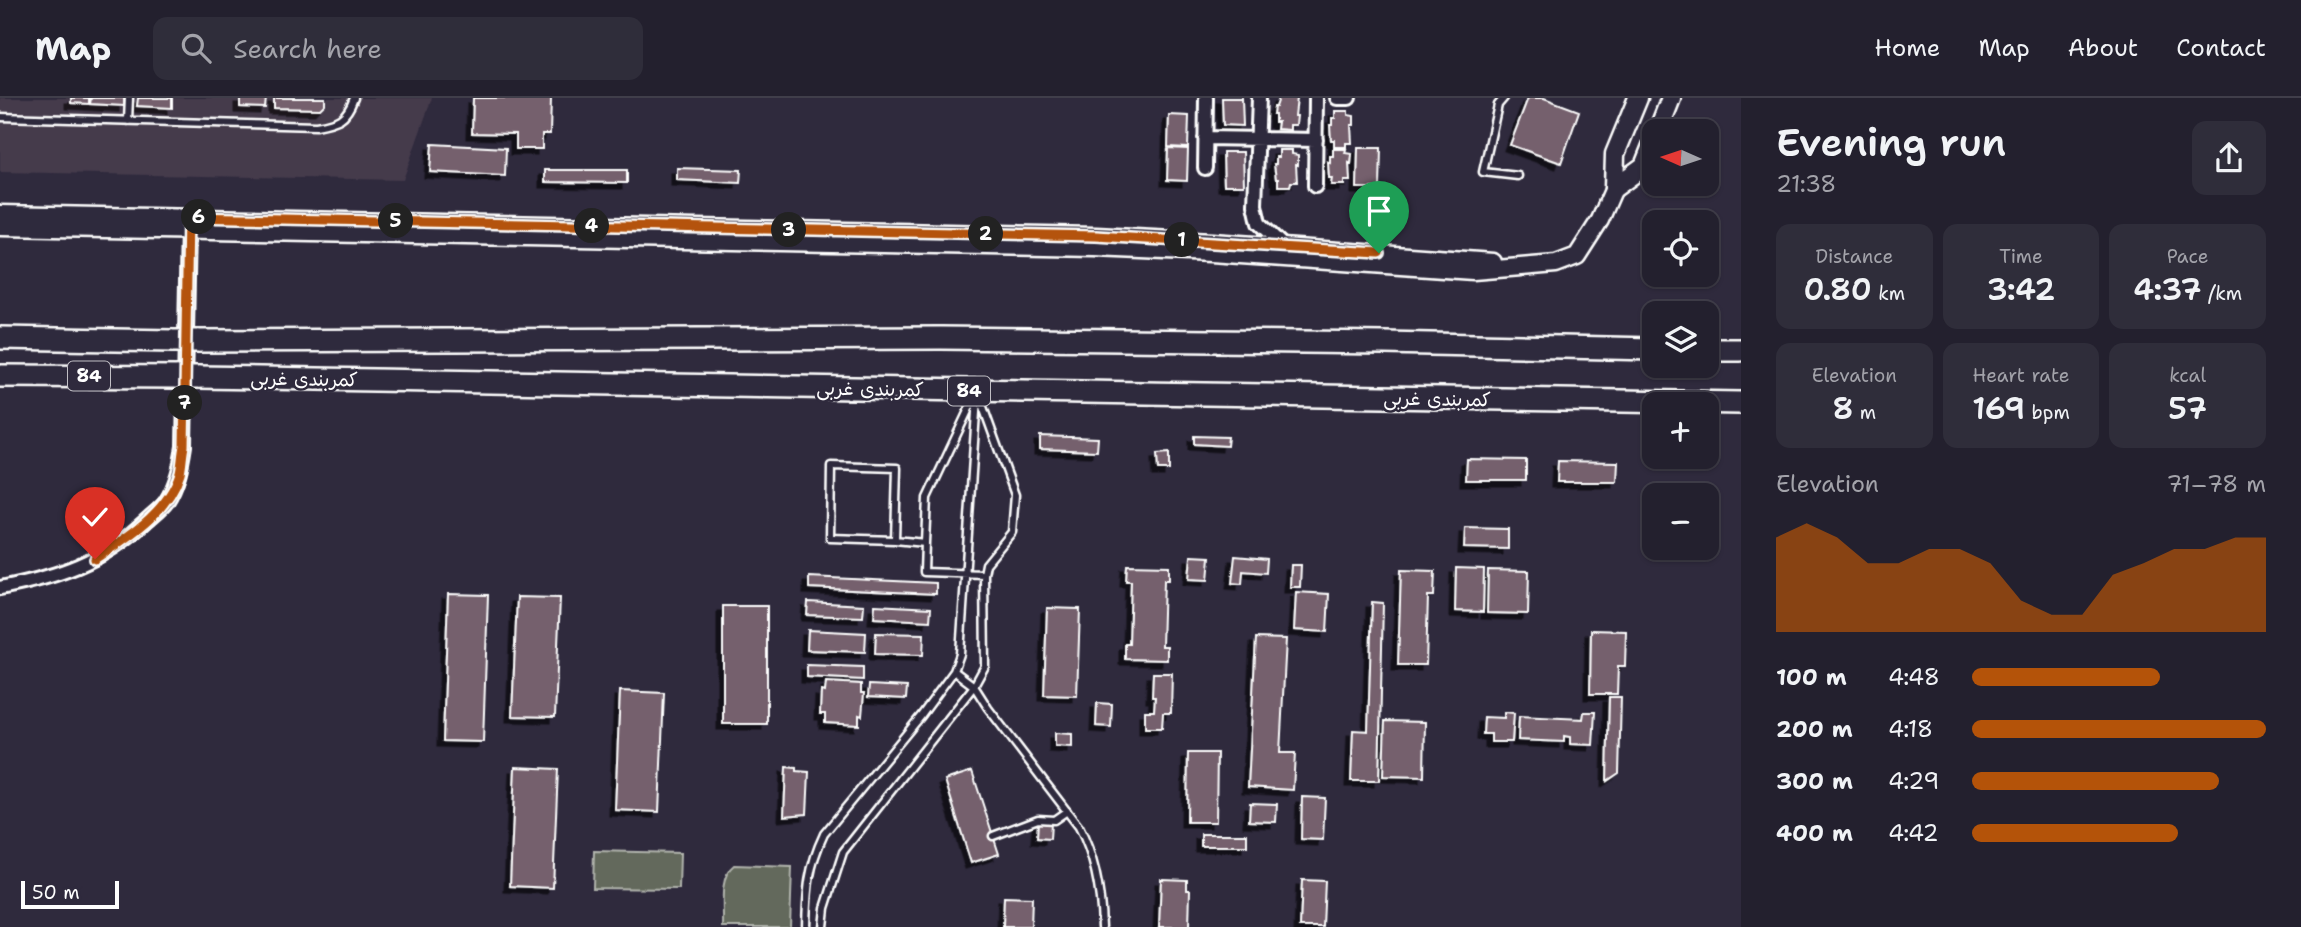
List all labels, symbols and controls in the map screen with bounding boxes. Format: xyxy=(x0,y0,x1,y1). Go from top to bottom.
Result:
search box xyxy=(153,17,643,80)
text: Map xyxy=(35,26,111,71)
icon: search xyxy=(177,29,215,67)
text: Search here xyxy=(233,31,382,66)
text: Home xyxy=(1874,32,1940,64)
text: Map xyxy=(1978,32,2030,64)
text: About xyxy=(2068,32,2138,64)
text: Contact xyxy=(2176,32,2266,64)
text: Evening run xyxy=(1776,117,2006,168)
north arrow xyxy=(1642,119,1718,196)
map controls xyxy=(1642,119,1719,560)
button: share xyxy=(2192,121,2266,195)
text: 21:38 xyxy=(1776,169,1836,199)
pin xyxy=(1349,181,1409,253)
icon: arrive xyxy=(1360,192,1398,230)
pin: 6 xyxy=(182,200,216,234)
text: 6 xyxy=(192,204,205,229)
pin: 5 xyxy=(378,204,414,238)
text: 5 xyxy=(390,208,401,233)
pin: 4 xyxy=(574,208,610,244)
button: locate xyxy=(1642,210,1719,287)
pin: 3 xyxy=(772,212,806,248)
text: 4 xyxy=(585,213,598,238)
pin: 2 xyxy=(968,216,1004,252)
text: 3 xyxy=(782,217,795,242)
text: 2 xyxy=(979,221,992,246)
pin: 1 xyxy=(1164,222,1200,258)
text: 1 xyxy=(1177,227,1186,252)
text: Distance xyxy=(1815,244,1893,269)
text: Time xyxy=(1999,244,2043,269)
text: Pace xyxy=(2167,244,2209,269)
text: 0.80 xyxy=(1804,269,1872,310)
text: 3:42 xyxy=(1987,269,2055,310)
text: 4:37 xyxy=(2133,269,2202,310)
text: km xyxy=(1872,281,1905,306)
text: /km xyxy=(2202,281,2242,306)
button: layers xyxy=(1642,301,1719,378)
road number: 84 xyxy=(68,362,110,390)
text: Elevation xyxy=(1812,363,1897,388)
text: Heart rate xyxy=(1973,363,2069,388)
text: kcal xyxy=(2169,363,2206,388)
street label: کمربندی غربی xyxy=(250,366,358,392)
street label: کمربندی غربی xyxy=(816,376,924,402)
road number: 84 xyxy=(948,376,990,405)
pin: 7 xyxy=(168,386,202,420)
street label: کمربندی غربی xyxy=(1383,386,1491,412)
text: 8 xyxy=(1832,388,1853,429)
text: 169 xyxy=(1972,388,2025,429)
text: 57 xyxy=(2168,388,2207,429)
text: 7 xyxy=(178,390,191,415)
button: + xyxy=(1642,392,1719,469)
text: m xyxy=(1853,400,1876,425)
text: bpm xyxy=(2025,400,2070,425)
text: Elevation xyxy=(1776,469,1879,499)
text: 71–78 m xyxy=(2166,469,2266,499)
button: − xyxy=(1642,483,1719,560)
pin xyxy=(65,487,125,559)
icon: check xyxy=(76,498,114,536)
text: 100 m xyxy=(1776,662,1847,692)
text: 4:48 xyxy=(1888,662,1940,692)
text: 200 m xyxy=(1776,714,1853,744)
text: 4:18 xyxy=(1888,714,1933,744)
text: 300 m xyxy=(1776,766,1853,796)
text: 4:29 xyxy=(1888,766,1939,796)
text: 400 m xyxy=(1776,818,1853,848)
text: 4:42 xyxy=(1888,818,1939,848)
scale bar xyxy=(21,878,119,910)
text: 50 m xyxy=(32,880,80,905)

